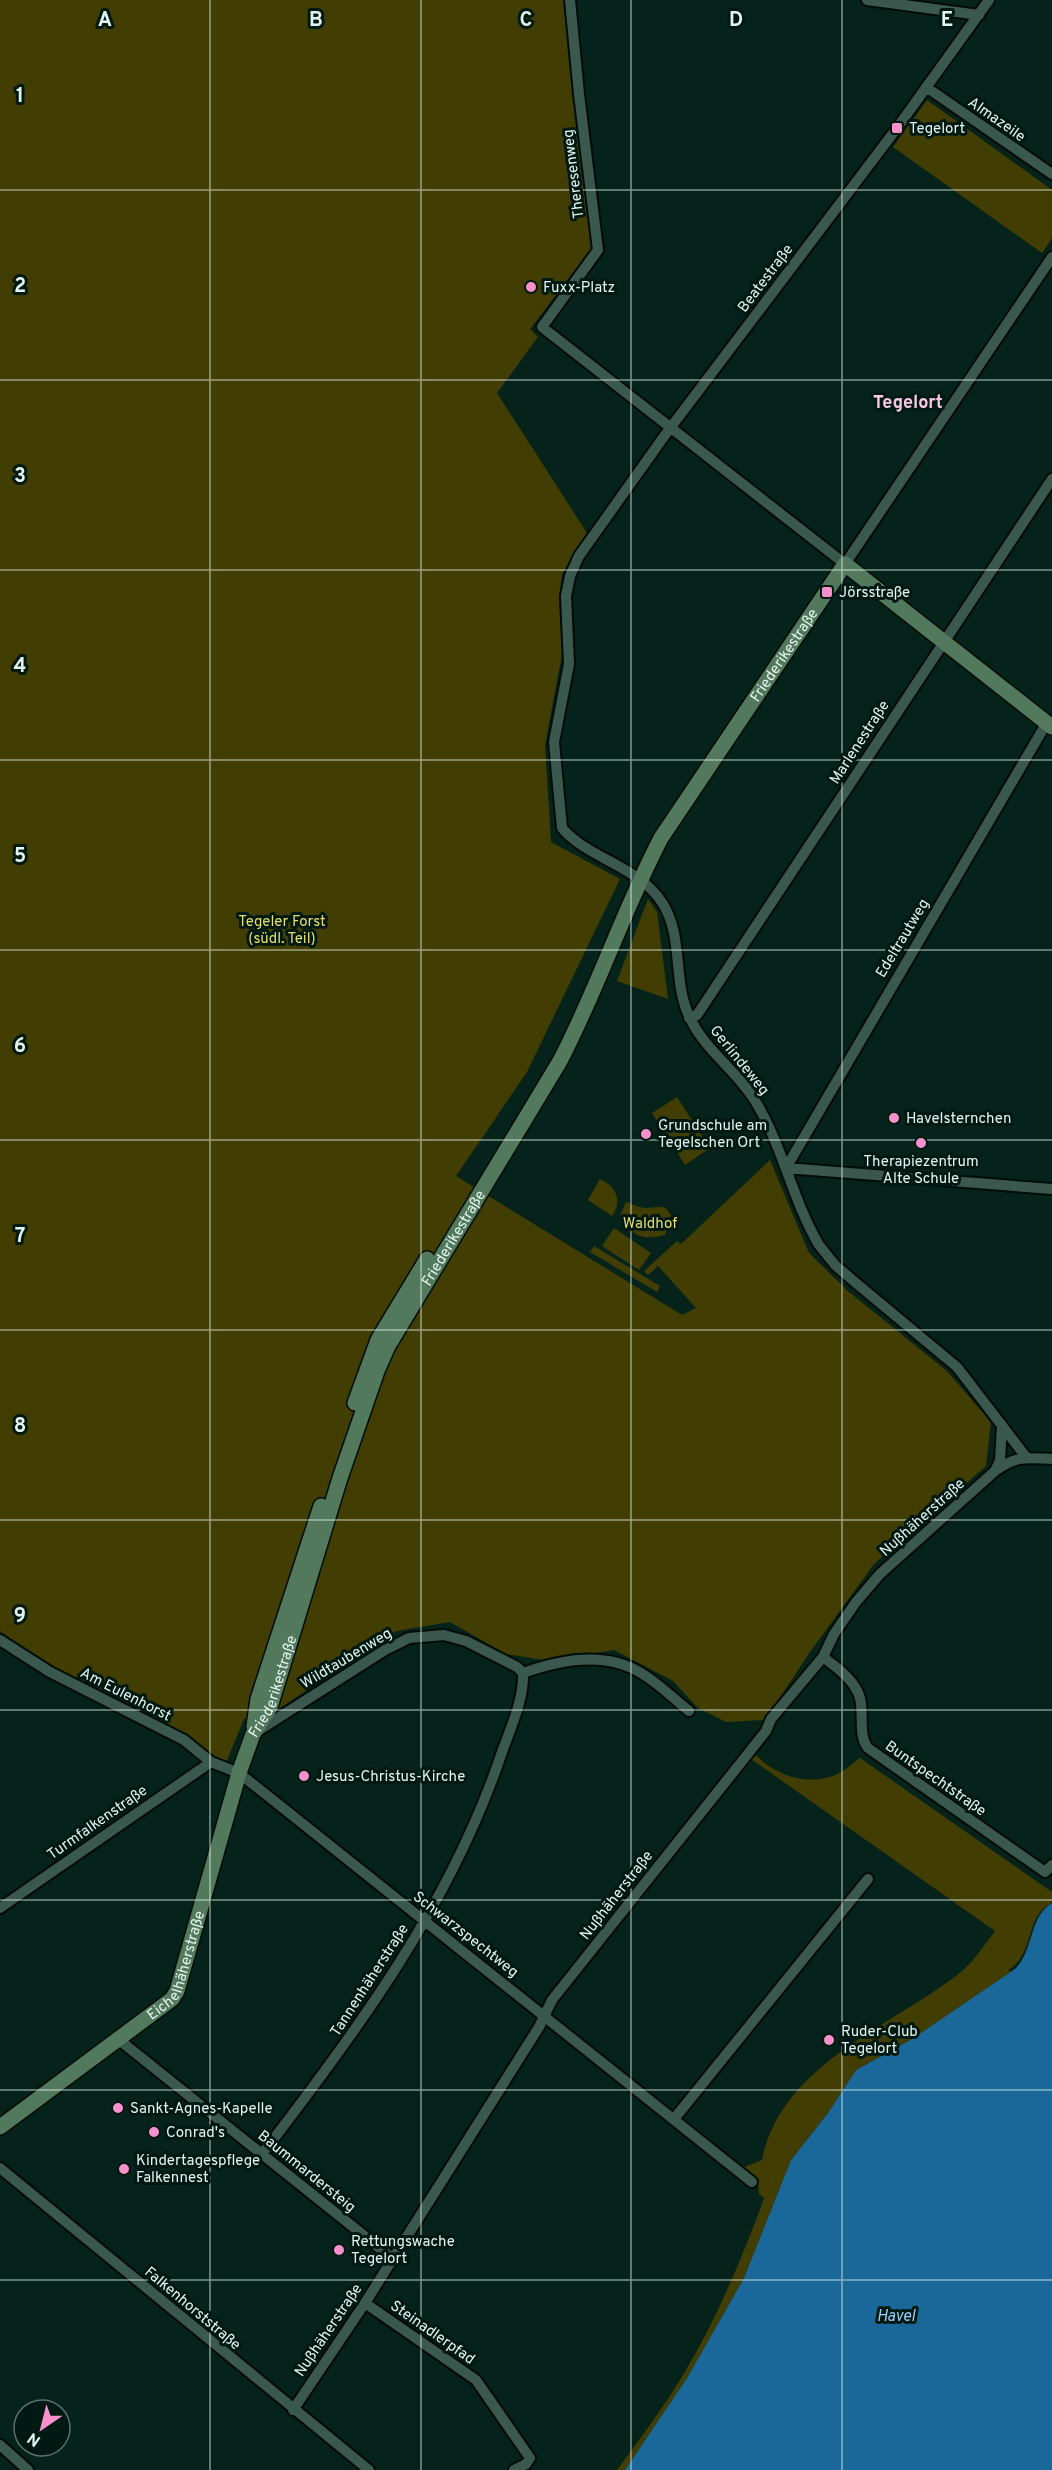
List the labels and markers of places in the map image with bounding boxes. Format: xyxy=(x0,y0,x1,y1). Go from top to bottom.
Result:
place label: Tegelort xyxy=(909,120,965,139)
marker: Tegelort xyxy=(890,121,904,135)
place label: Fuxx-Platz xyxy=(543,279,615,298)
marker: Fuxx-Platz xyxy=(524,280,538,294)
place label: Jörsstraße xyxy=(839,584,910,603)
marker: Jörsstraße xyxy=(820,585,834,599)
place label: Havelsternchen xyxy=(906,1110,1011,1129)
marker: Havelsternchen xyxy=(887,1111,901,1125)
place label: Grundschule am Tegelschen Ort xyxy=(658,1117,767,1153)
marker: Grundschule am Tegelschen Ort xyxy=(639,1127,653,1141)
marker: Therapiezentrum Alte Schule xyxy=(914,1136,928,1150)
place label: Therapiezentrum Alte Schule xyxy=(863,1153,979,1189)
place label: Jesus-Christus-Kirche xyxy=(316,1768,465,1787)
marker: Jesus-Christus-Kirche xyxy=(297,1769,311,1783)
place label: Ruder-Club Tegelort xyxy=(841,2023,918,2059)
marker: Ruder-Club Tegelort xyxy=(822,2033,836,2047)
place label: Sankt-Agnes-Kapelle xyxy=(130,2100,273,2119)
marker: Sankt-Agnes-Kapelle xyxy=(111,2101,125,2115)
place label: Conrad's xyxy=(166,2124,225,2143)
marker: Conrad's xyxy=(147,2125,161,2139)
place label: Kindertagespflege Falkennest xyxy=(136,2152,260,2188)
marker: Kindertagespflege Falkennest xyxy=(117,2162,131,2176)
place label: Rettungswache Tegelort xyxy=(351,2233,455,2269)
marker: Rettungswache Tegelort xyxy=(332,2243,346,2257)

